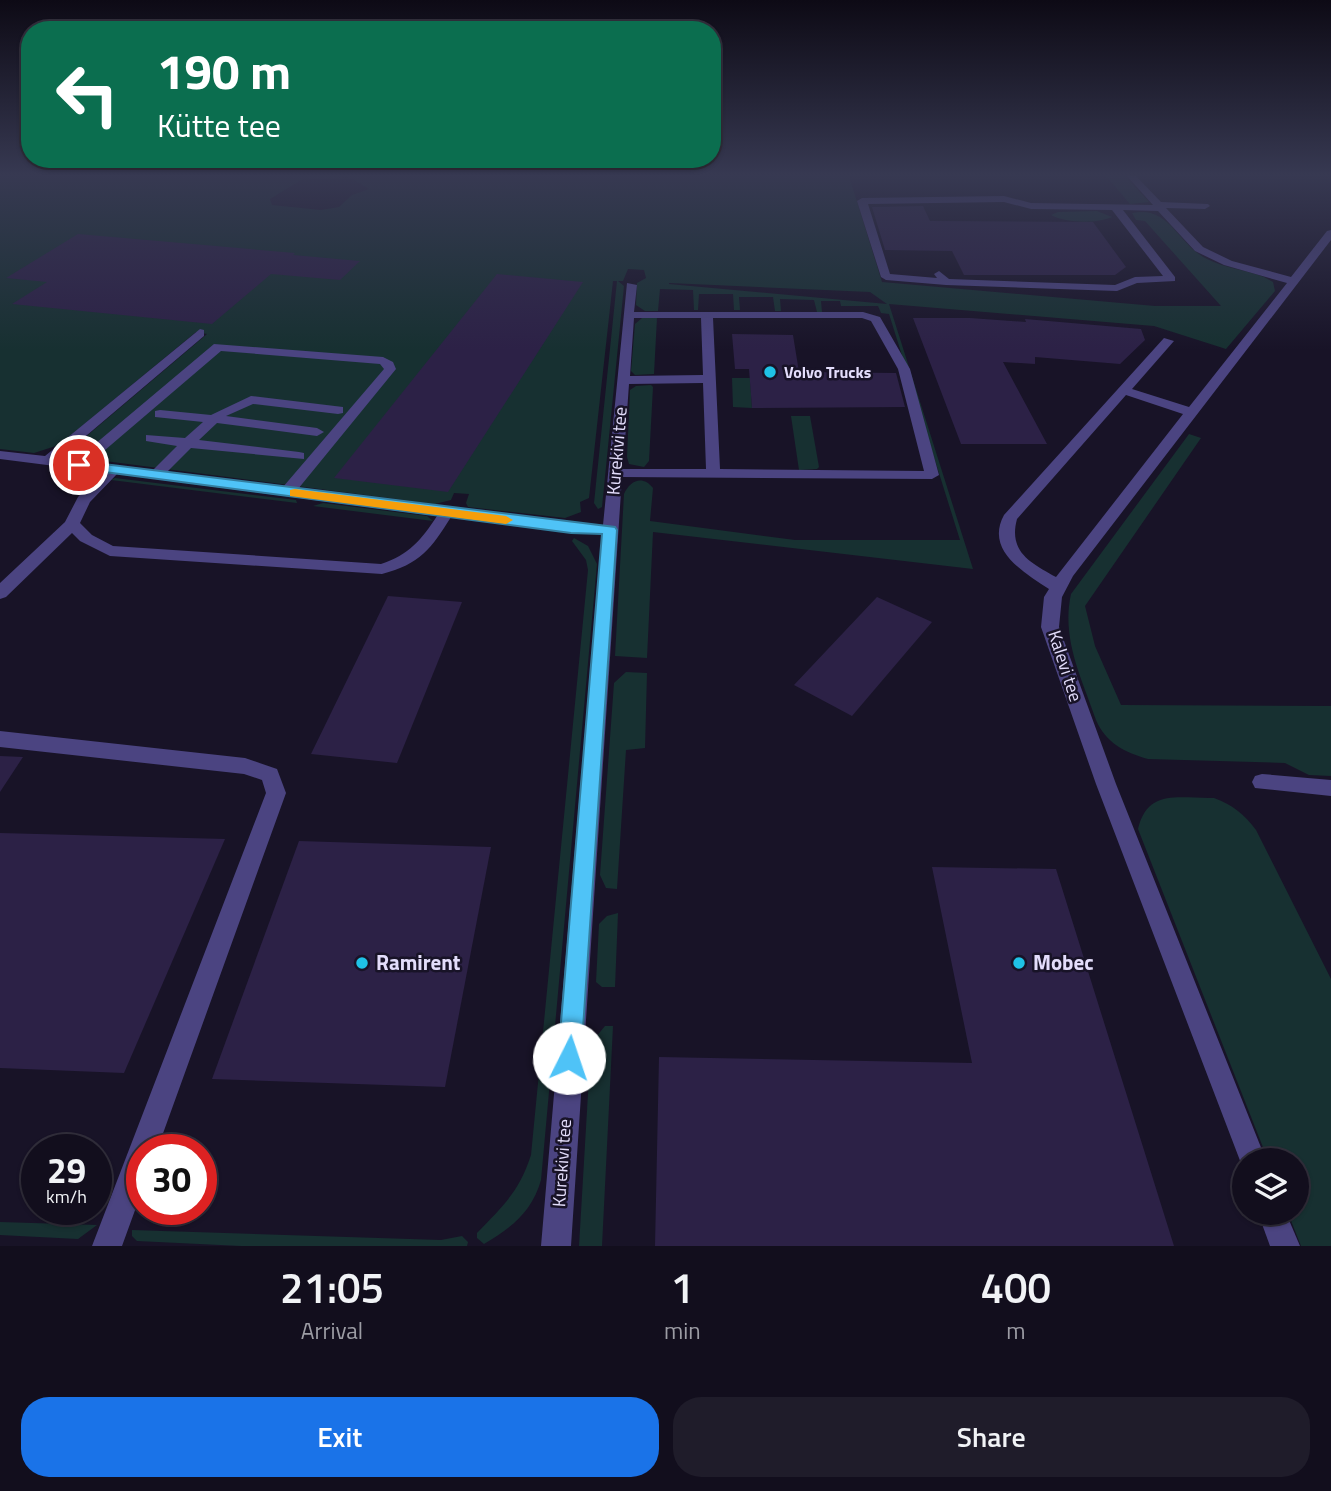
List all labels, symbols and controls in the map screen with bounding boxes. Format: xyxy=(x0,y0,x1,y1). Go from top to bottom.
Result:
text: 190 m xyxy=(157,33,291,108)
icon: left xyxy=(42,49,133,140)
text: Kütte tee xyxy=(157,101,281,149)
place label: Volvo Trucks xyxy=(784,360,871,384)
marker: Volvo Trucks xyxy=(762,364,778,380)
street label: Kurekivi tee xyxy=(599,406,634,496)
pin xyxy=(49,435,109,495)
icon: arrive xyxy=(60,446,98,484)
street label: Kalevi tee xyxy=(1041,627,1090,705)
place label: Ramirent xyxy=(376,946,461,978)
place label: Mobec xyxy=(1033,946,1094,978)
marker: Ramirent xyxy=(354,955,370,971)
marker: Mobec xyxy=(1011,955,1027,971)
position arrow xyxy=(532,1021,606,1095)
street label: Kurekivi tee xyxy=(545,1118,578,1208)
speed limit sign: 30 xyxy=(126,1134,217,1225)
text: 29 xyxy=(47,1143,86,1197)
map controls xyxy=(1232,1148,1309,1225)
button: layers xyxy=(1232,1148,1309,1225)
text: km/h xyxy=(46,1183,87,1210)
text: 21:05 xyxy=(280,1255,384,1319)
text: 1 xyxy=(671,1255,694,1319)
text: 400 xyxy=(981,1255,1051,1319)
text: Arrival xyxy=(301,1313,363,1348)
text: min xyxy=(664,1313,701,1348)
text: m xyxy=(1006,1313,1025,1348)
button: Exit xyxy=(21,1397,659,1477)
button: Share xyxy=(673,1397,1310,1477)

